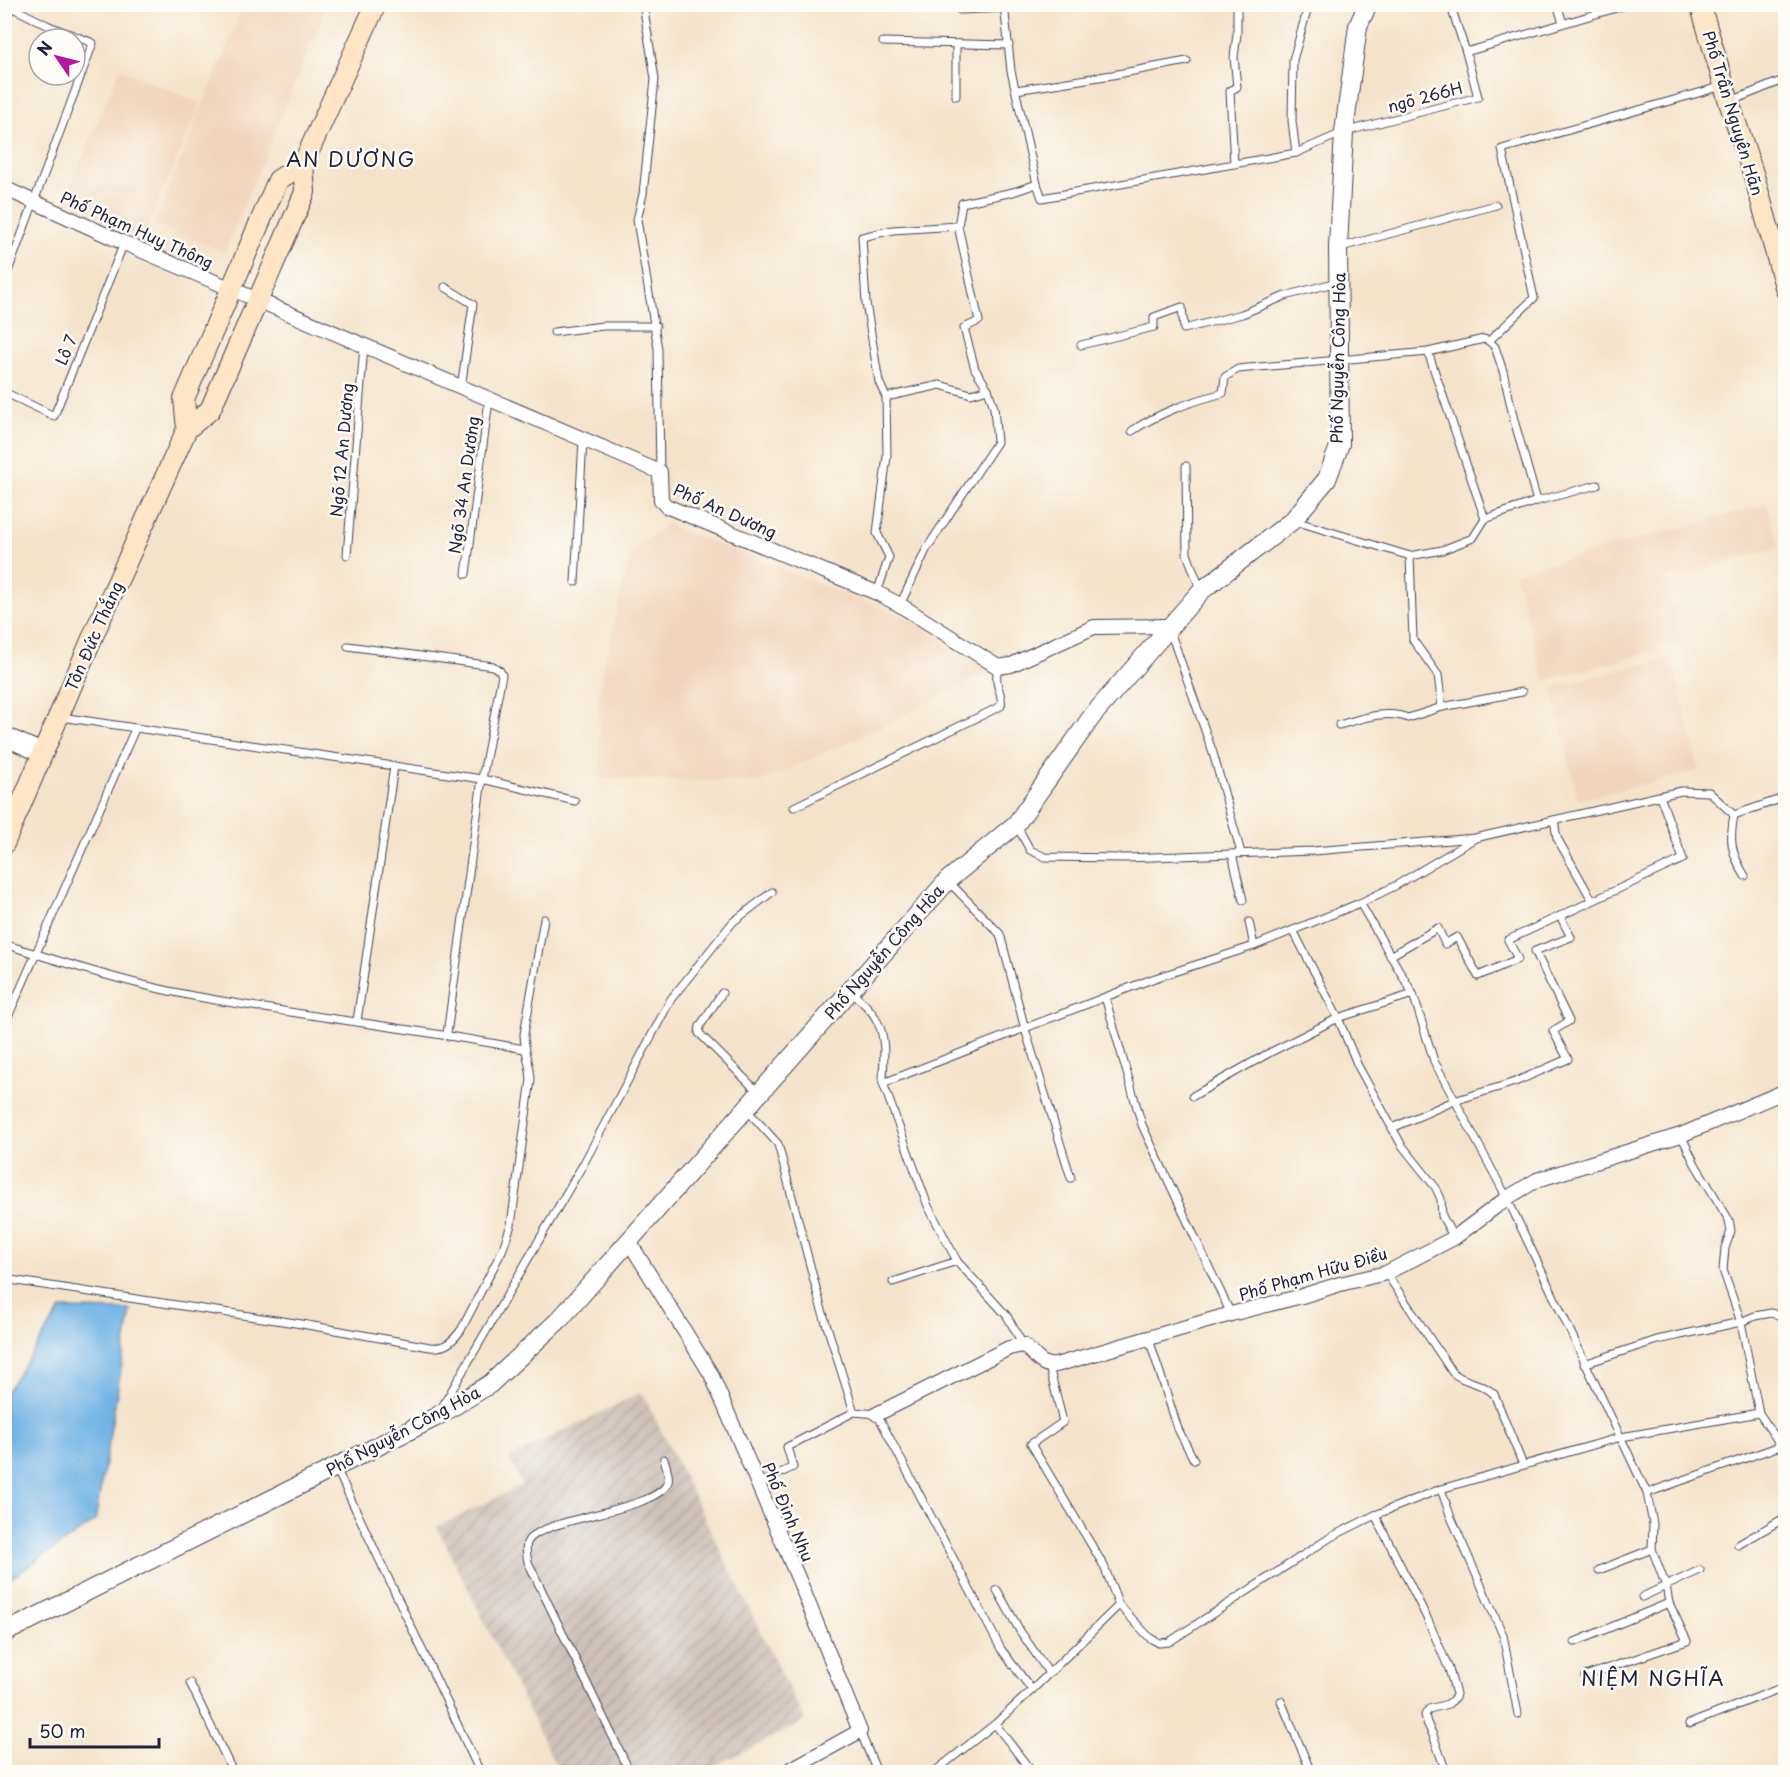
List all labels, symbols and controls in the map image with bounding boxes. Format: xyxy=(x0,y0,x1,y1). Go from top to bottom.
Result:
north arrow xyxy=(27,27,87,87)
street label: Phố Trần Nguyên Hãn xyxy=(1697,27,1770,198)
text: N xyxy=(30,36,57,60)
street label: ngõ 266H xyxy=(1385,74,1465,118)
district label: AN DƯƠNG xyxy=(286,144,416,174)
street label: Phố Phạm Huy Thông xyxy=(57,185,218,274)
street label: Phố Nguyễn Công Hòa xyxy=(1324,272,1350,444)
street label: Lô 7 xyxy=(48,331,82,368)
street label: Ngõ 12 An Dương xyxy=(323,382,359,518)
street label: Ngõ 34 An Dương xyxy=(441,414,485,555)
street label: Phố An Dương xyxy=(670,477,781,544)
street label: Tôn Đức Thắng xyxy=(58,577,128,694)
street label: Phố Nguyễn Công Hòa xyxy=(818,879,949,1024)
street label: Phố Phạm Hữu Điều xyxy=(1236,1240,1390,1306)
street label: Phố Nguyễn Công Hòa xyxy=(321,1379,484,1481)
street label: Phố Đinh Nhu xyxy=(757,1458,821,1565)
district label: NIỆM NGHĨA xyxy=(1581,1663,1725,1693)
scale bar xyxy=(30,1711,159,1749)
text: 50 m xyxy=(39,1717,86,1744)

